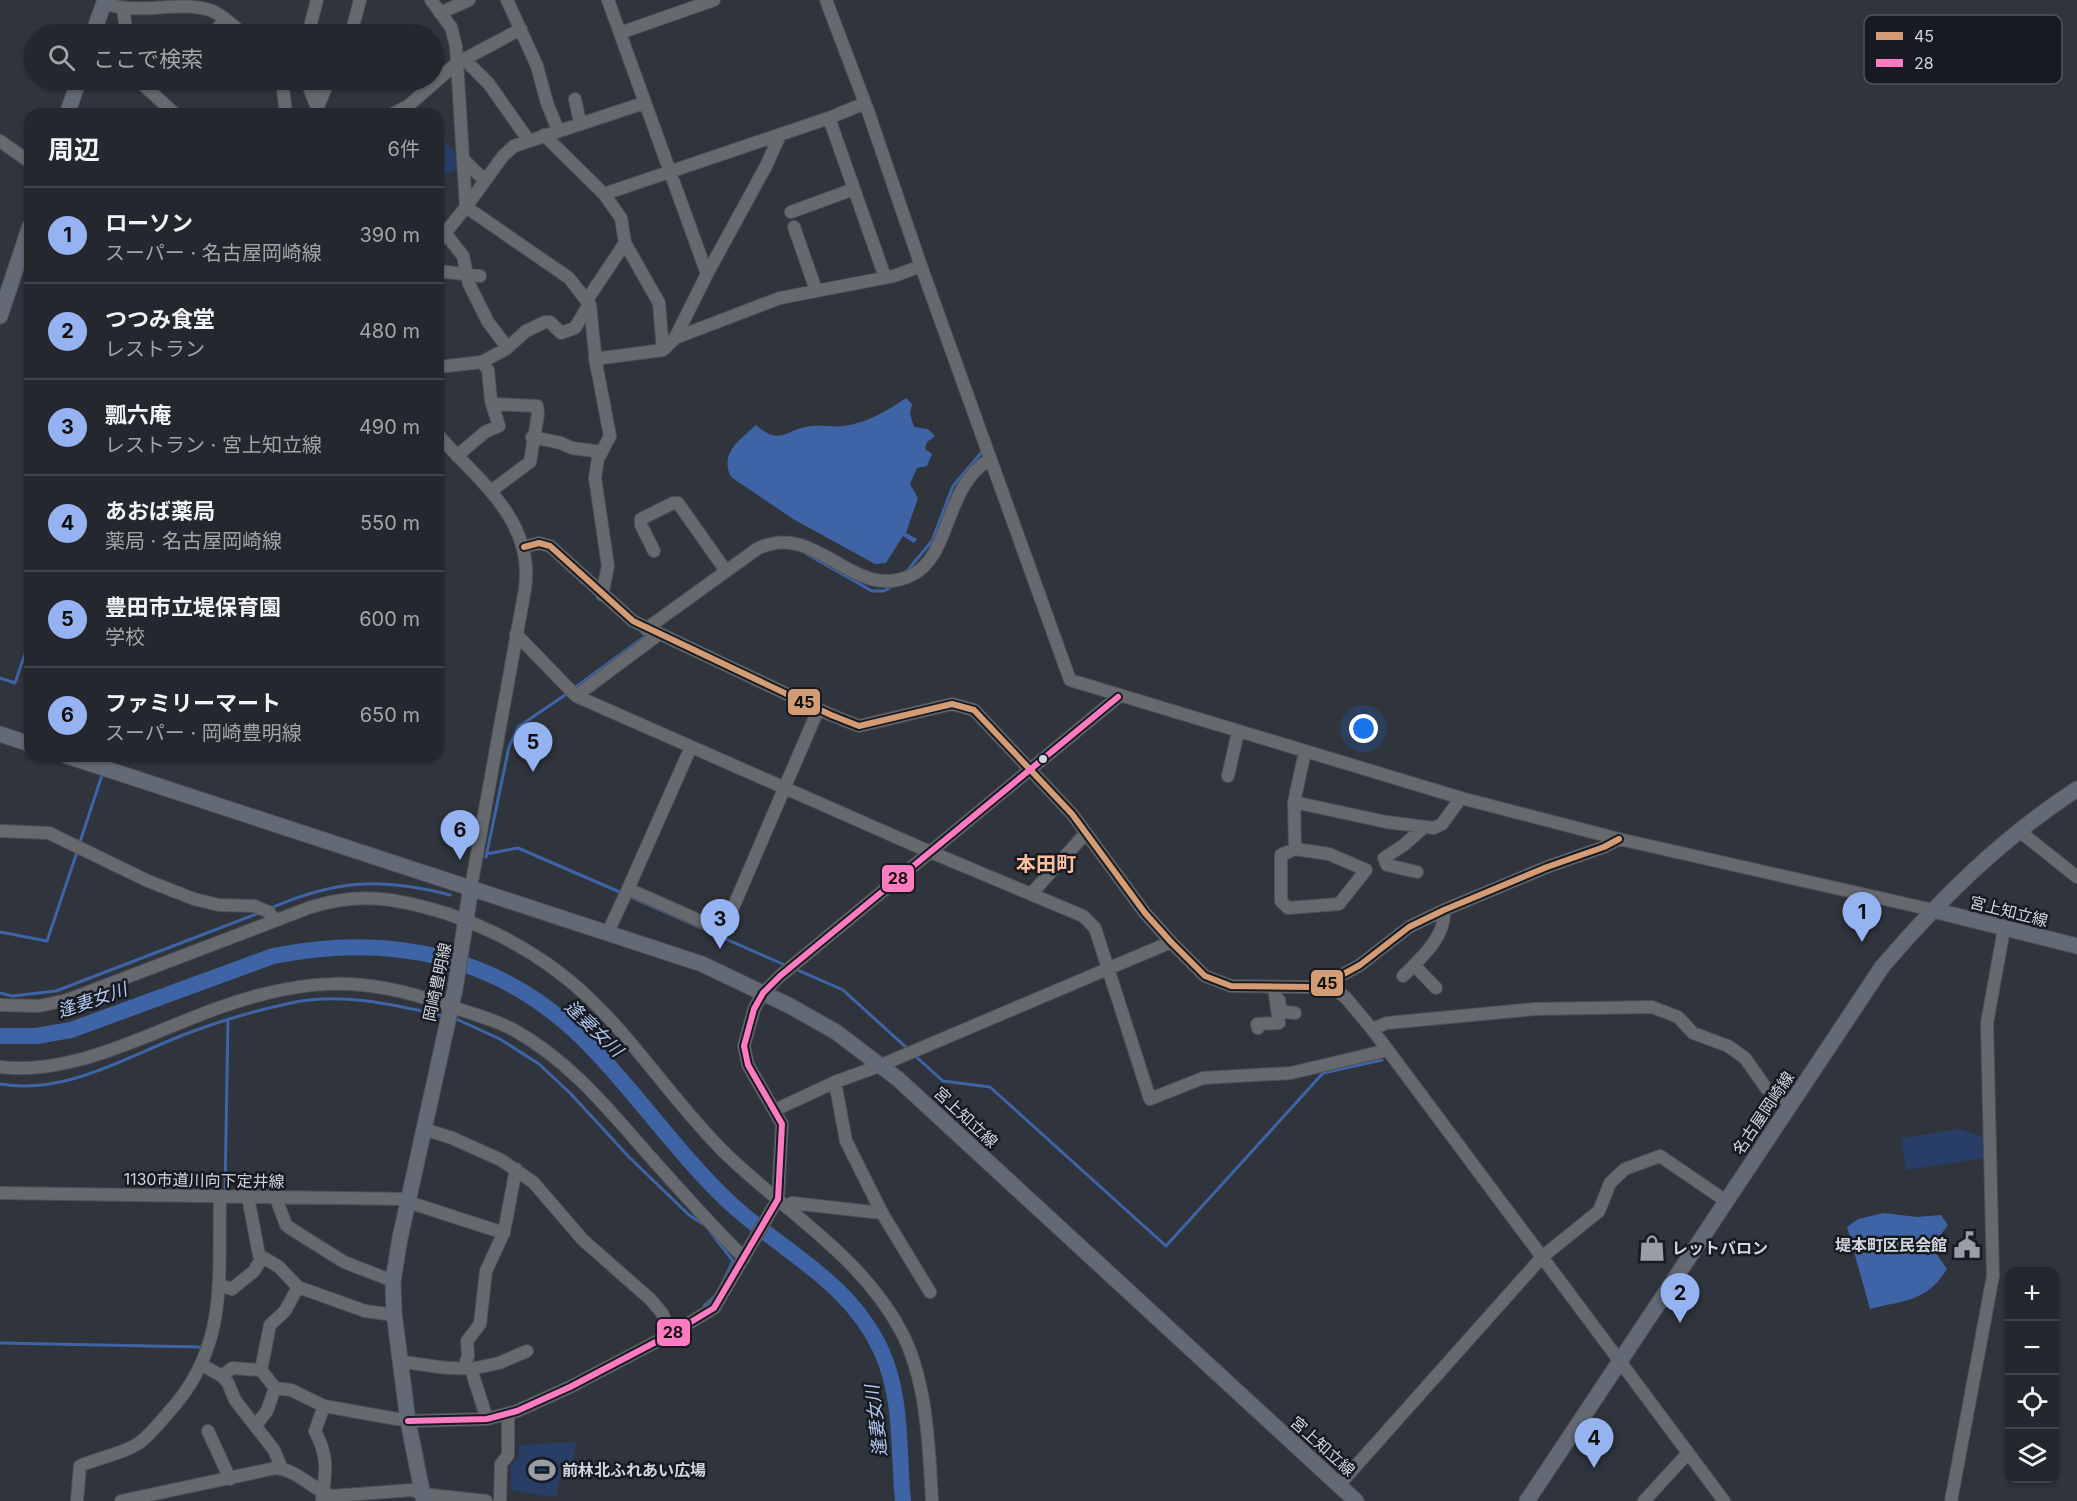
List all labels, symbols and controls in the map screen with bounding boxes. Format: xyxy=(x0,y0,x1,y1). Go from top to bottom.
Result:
legend xyxy=(1864,15,2062,84)
search box xyxy=(24,24,444,90)
text: 45 xyxy=(1914,26,1934,46)
icon: search xyxy=(45,41,78,74)
text: ここで検索 xyxy=(93,46,203,72)
text: 28 xyxy=(1914,53,1934,73)
text: 周辺 xyxy=(48,134,100,165)
text: 6件 xyxy=(388,137,420,161)
text: ローソン xyxy=(105,210,193,236)
text: 1 xyxy=(63,223,72,247)
text: 390 m xyxy=(359,223,420,247)
text: スーパー · 名古屋岡崎線 xyxy=(105,241,322,265)
text: つつみ食堂 xyxy=(105,306,215,332)
text: 2 xyxy=(61,319,74,343)
text: 480 m xyxy=(359,319,420,343)
text: レストラン xyxy=(105,337,205,361)
text: 瓢六庵 xyxy=(105,402,171,428)
text: 3 xyxy=(61,415,74,439)
text: 490 m xyxy=(359,415,420,439)
text: レストラン · 宮上知立線 xyxy=(105,433,322,457)
text: あおば薬局 xyxy=(105,498,215,524)
text: 4 xyxy=(61,511,74,535)
text: 550 m xyxy=(360,511,420,535)
text: 薬局 · 名古屋岡崎線 xyxy=(105,529,282,553)
text: 豊田市立堤保育園 xyxy=(105,594,281,620)
text: 5 xyxy=(61,607,74,631)
text: 600 m xyxy=(359,607,420,631)
text: 学校 xyxy=(105,625,145,649)
line badge: 45 xyxy=(787,688,821,716)
text: ファミリーマート xyxy=(105,690,281,716)
text: 45 xyxy=(793,692,815,712)
text: 6 xyxy=(61,703,74,727)
text: 650 m xyxy=(360,703,420,727)
your location xyxy=(1349,714,1378,743)
text: スーパー · 岡崎豊明線 xyxy=(105,721,302,745)
pin: 5 xyxy=(514,722,552,772)
unlabelled marker xyxy=(1037,753,1049,765)
pin: 6 xyxy=(440,810,480,860)
district label: 本田町 xyxy=(1016,852,1076,876)
line badge: 28 xyxy=(881,864,915,893)
text: 28 xyxy=(888,868,908,888)
pin: 1 xyxy=(1842,892,1882,942)
street label: 宮上知立線 xyxy=(1968,892,2050,930)
pin: 3 xyxy=(700,900,740,949)
street label: 岡崎豊明線 xyxy=(419,941,455,1023)
line badge: 45 xyxy=(1310,969,1344,997)
text: 45 xyxy=(1316,973,1338,993)
water label: 逢妻女川 xyxy=(55,978,131,1022)
water label: 逢妻女川 xyxy=(561,995,629,1062)
street label: 名古屋岡崎線 xyxy=(1728,1068,1798,1158)
street label: 宮上知立線 xyxy=(930,1082,1002,1152)
street label: 1130市道川向下定井線 xyxy=(123,1169,285,1191)
public building icon: 堤本町区民会館 xyxy=(1952,1230,1982,1260)
shop icon: レットバロン xyxy=(1637,1233,1667,1263)
place label: 堤本町区民会館 xyxy=(1835,1235,1947,1255)
place label: レットバロン xyxy=(1672,1238,1768,1258)
map controls xyxy=(2005,1267,2059,1483)
button: + xyxy=(2005,1267,2059,1321)
pin: 2 xyxy=(1660,1274,1700,1323)
line badge: 28 xyxy=(656,1318,691,1347)
button: − xyxy=(2005,1321,2059,1375)
text: 28 xyxy=(663,1322,683,1342)
button: locate xyxy=(2005,1375,2059,1429)
water label: 逢妻女川 xyxy=(861,1382,891,1458)
street label: 宮上知立線 xyxy=(1287,1412,1359,1480)
pin: 4 xyxy=(1574,1418,1614,1468)
button: layers xyxy=(2005,1429,2059,1483)
sports icon: 前林北ふれあい広場 xyxy=(527,1455,557,1485)
place label: 前林北ふれあい広場 xyxy=(562,1460,706,1480)

